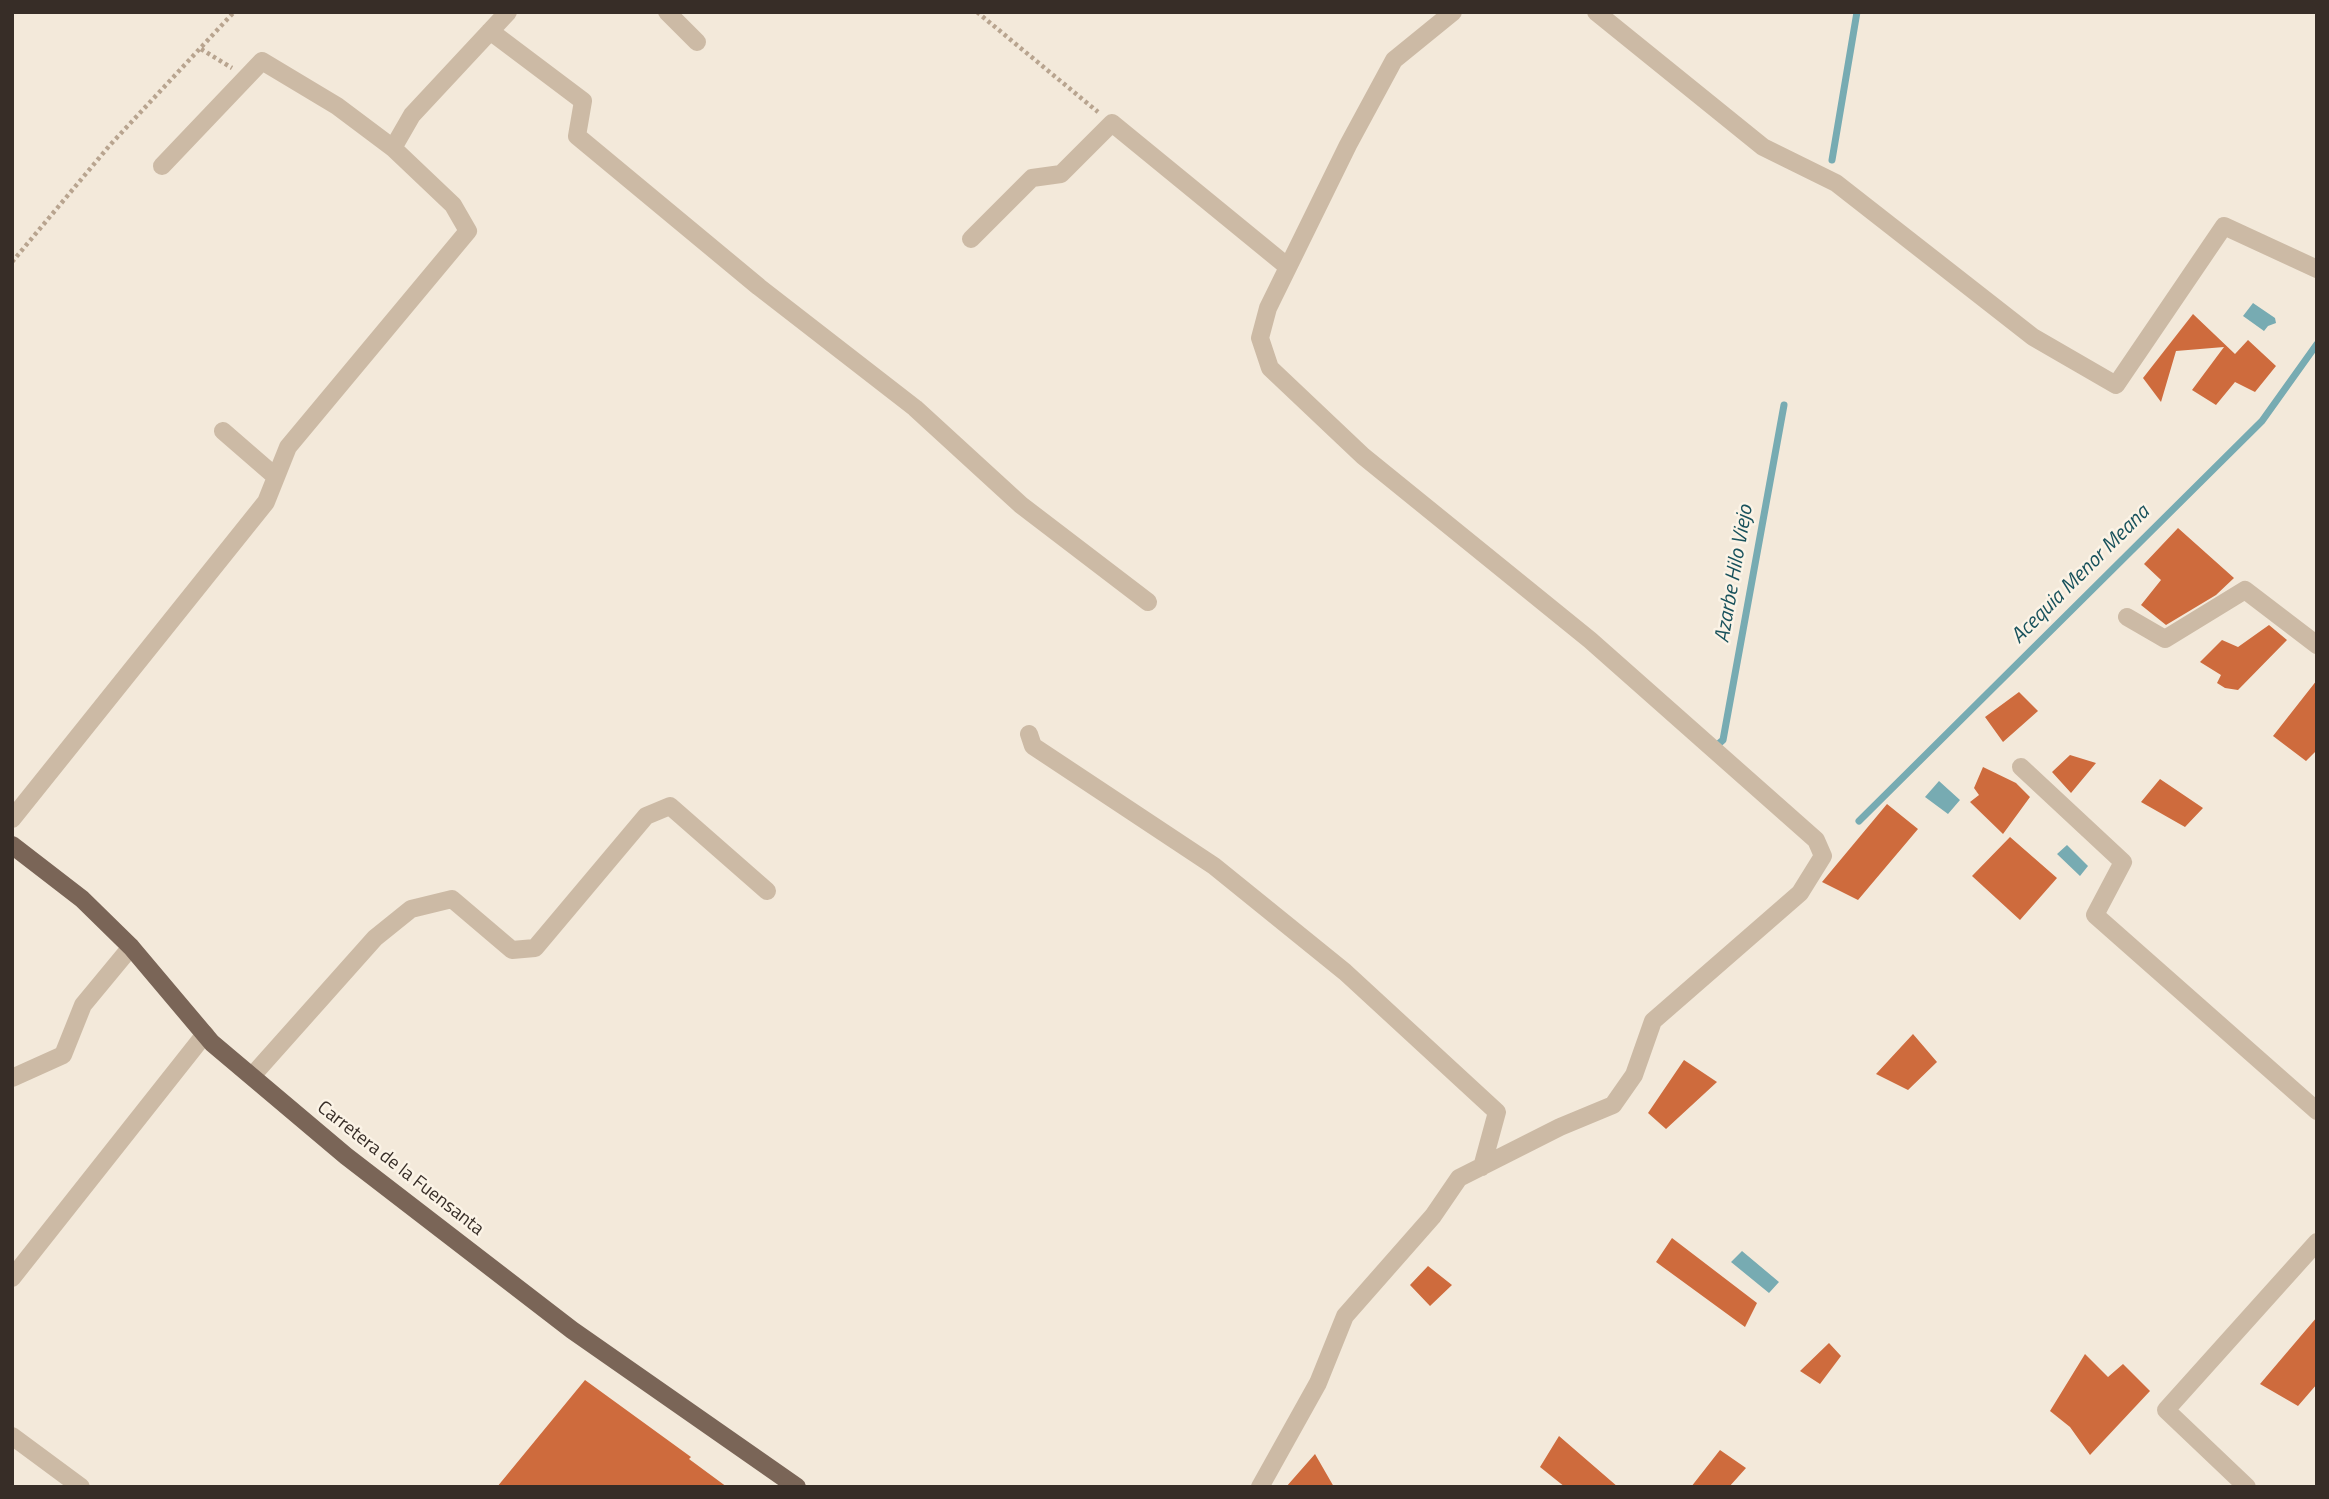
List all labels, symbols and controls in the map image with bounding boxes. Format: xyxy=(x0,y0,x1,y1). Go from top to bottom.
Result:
water label: Acequia Menor Meana xyxy=(2007,501,2155,649)
water label: Azarbe Hilo Viejo xyxy=(1710,503,1760,645)
street label: Carretera de la Fuensanta xyxy=(312,1097,488,1241)

